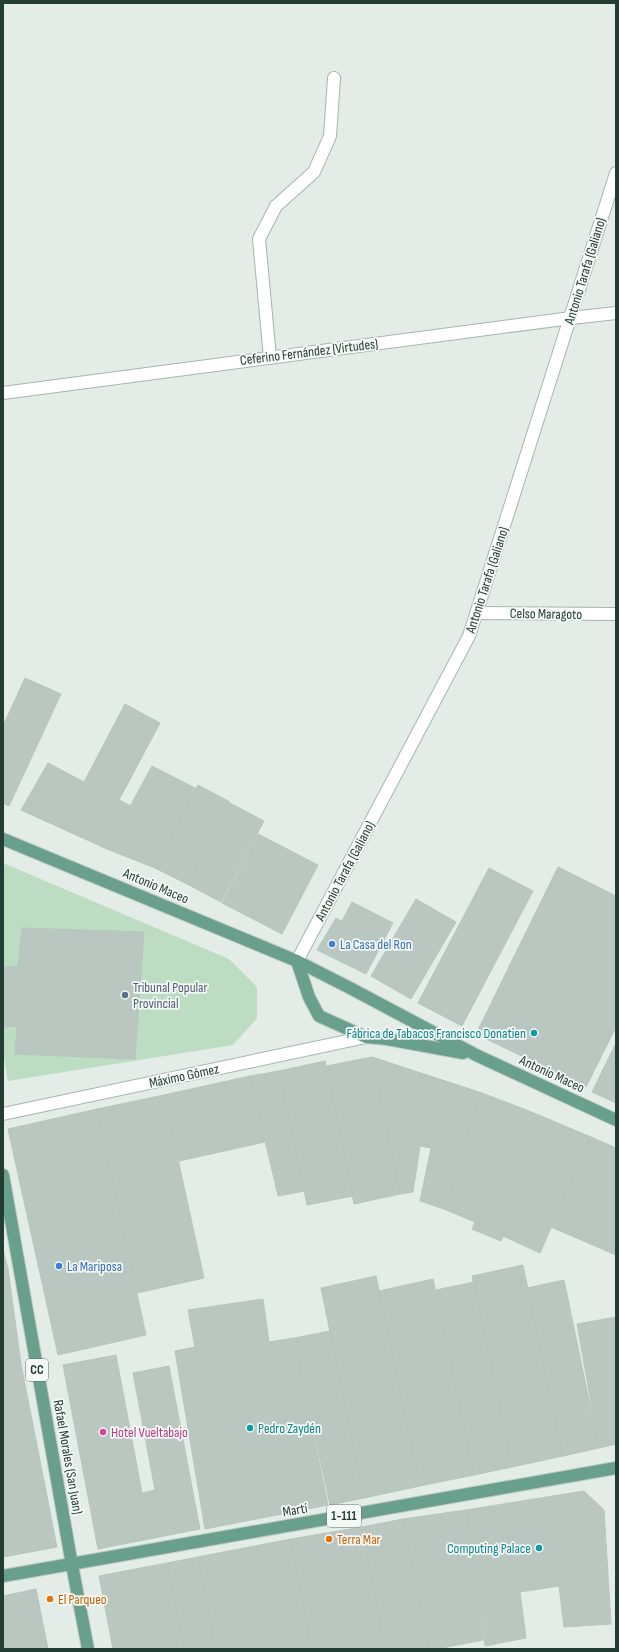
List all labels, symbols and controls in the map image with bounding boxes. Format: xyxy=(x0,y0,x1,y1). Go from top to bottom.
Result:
street label: Antonio Tarafa (Galiano) xyxy=(560,216,609,327)
street label: Ceferino Fernández (Virtudes) xyxy=(239,335,379,369)
street label: Antonio Tarafa (Galiano) xyxy=(461,525,512,636)
street label: Celso Maragoto xyxy=(510,605,582,623)
street label: Antonio Tarafa (Galiano) xyxy=(311,818,379,925)
street label: Antonio Maceo xyxy=(120,864,192,908)
place label: La Casa del Ron xyxy=(340,936,412,953)
marker: La Casa del Ron xyxy=(327,939,337,949)
place label: Tribunal Popular Provincial xyxy=(133,979,208,1012)
marker: Tribunal Popular Provincial xyxy=(120,990,130,1000)
place label: Fábrica de Tabacos Francisco Donatien xyxy=(347,1025,526,1042)
marker: Fábrica de Tabacos Francisco Donatien xyxy=(529,1028,539,1038)
street label: Antonio Maceo xyxy=(516,1051,587,1096)
street label: Máximo Gómez xyxy=(147,1060,221,1092)
place label: La Mariposa xyxy=(67,1258,122,1275)
marker: La Mariposa xyxy=(54,1261,64,1271)
road number: CC xyxy=(26,1359,48,1381)
street label: Rafael Morales (San Juan) xyxy=(50,1398,86,1516)
place label: Pedro Zaydén xyxy=(258,1420,321,1437)
marker: Pedro Zaydén xyxy=(245,1423,255,1433)
place label: Hotel Vueltabajo xyxy=(111,1424,188,1441)
marker: Hotel Vueltabajo xyxy=(98,1427,108,1437)
street label: Martí xyxy=(281,1499,309,1521)
road number: 1-111 xyxy=(327,1505,361,1527)
place label: Terra Mar xyxy=(337,1531,381,1548)
marker: Terra Mar xyxy=(324,1534,334,1544)
place label: Computing Palace xyxy=(447,1540,531,1557)
marker: Computing Palace xyxy=(534,1543,544,1553)
place label: El Parqueo xyxy=(58,1591,107,1608)
marker: El Parqueo xyxy=(45,1594,55,1604)

